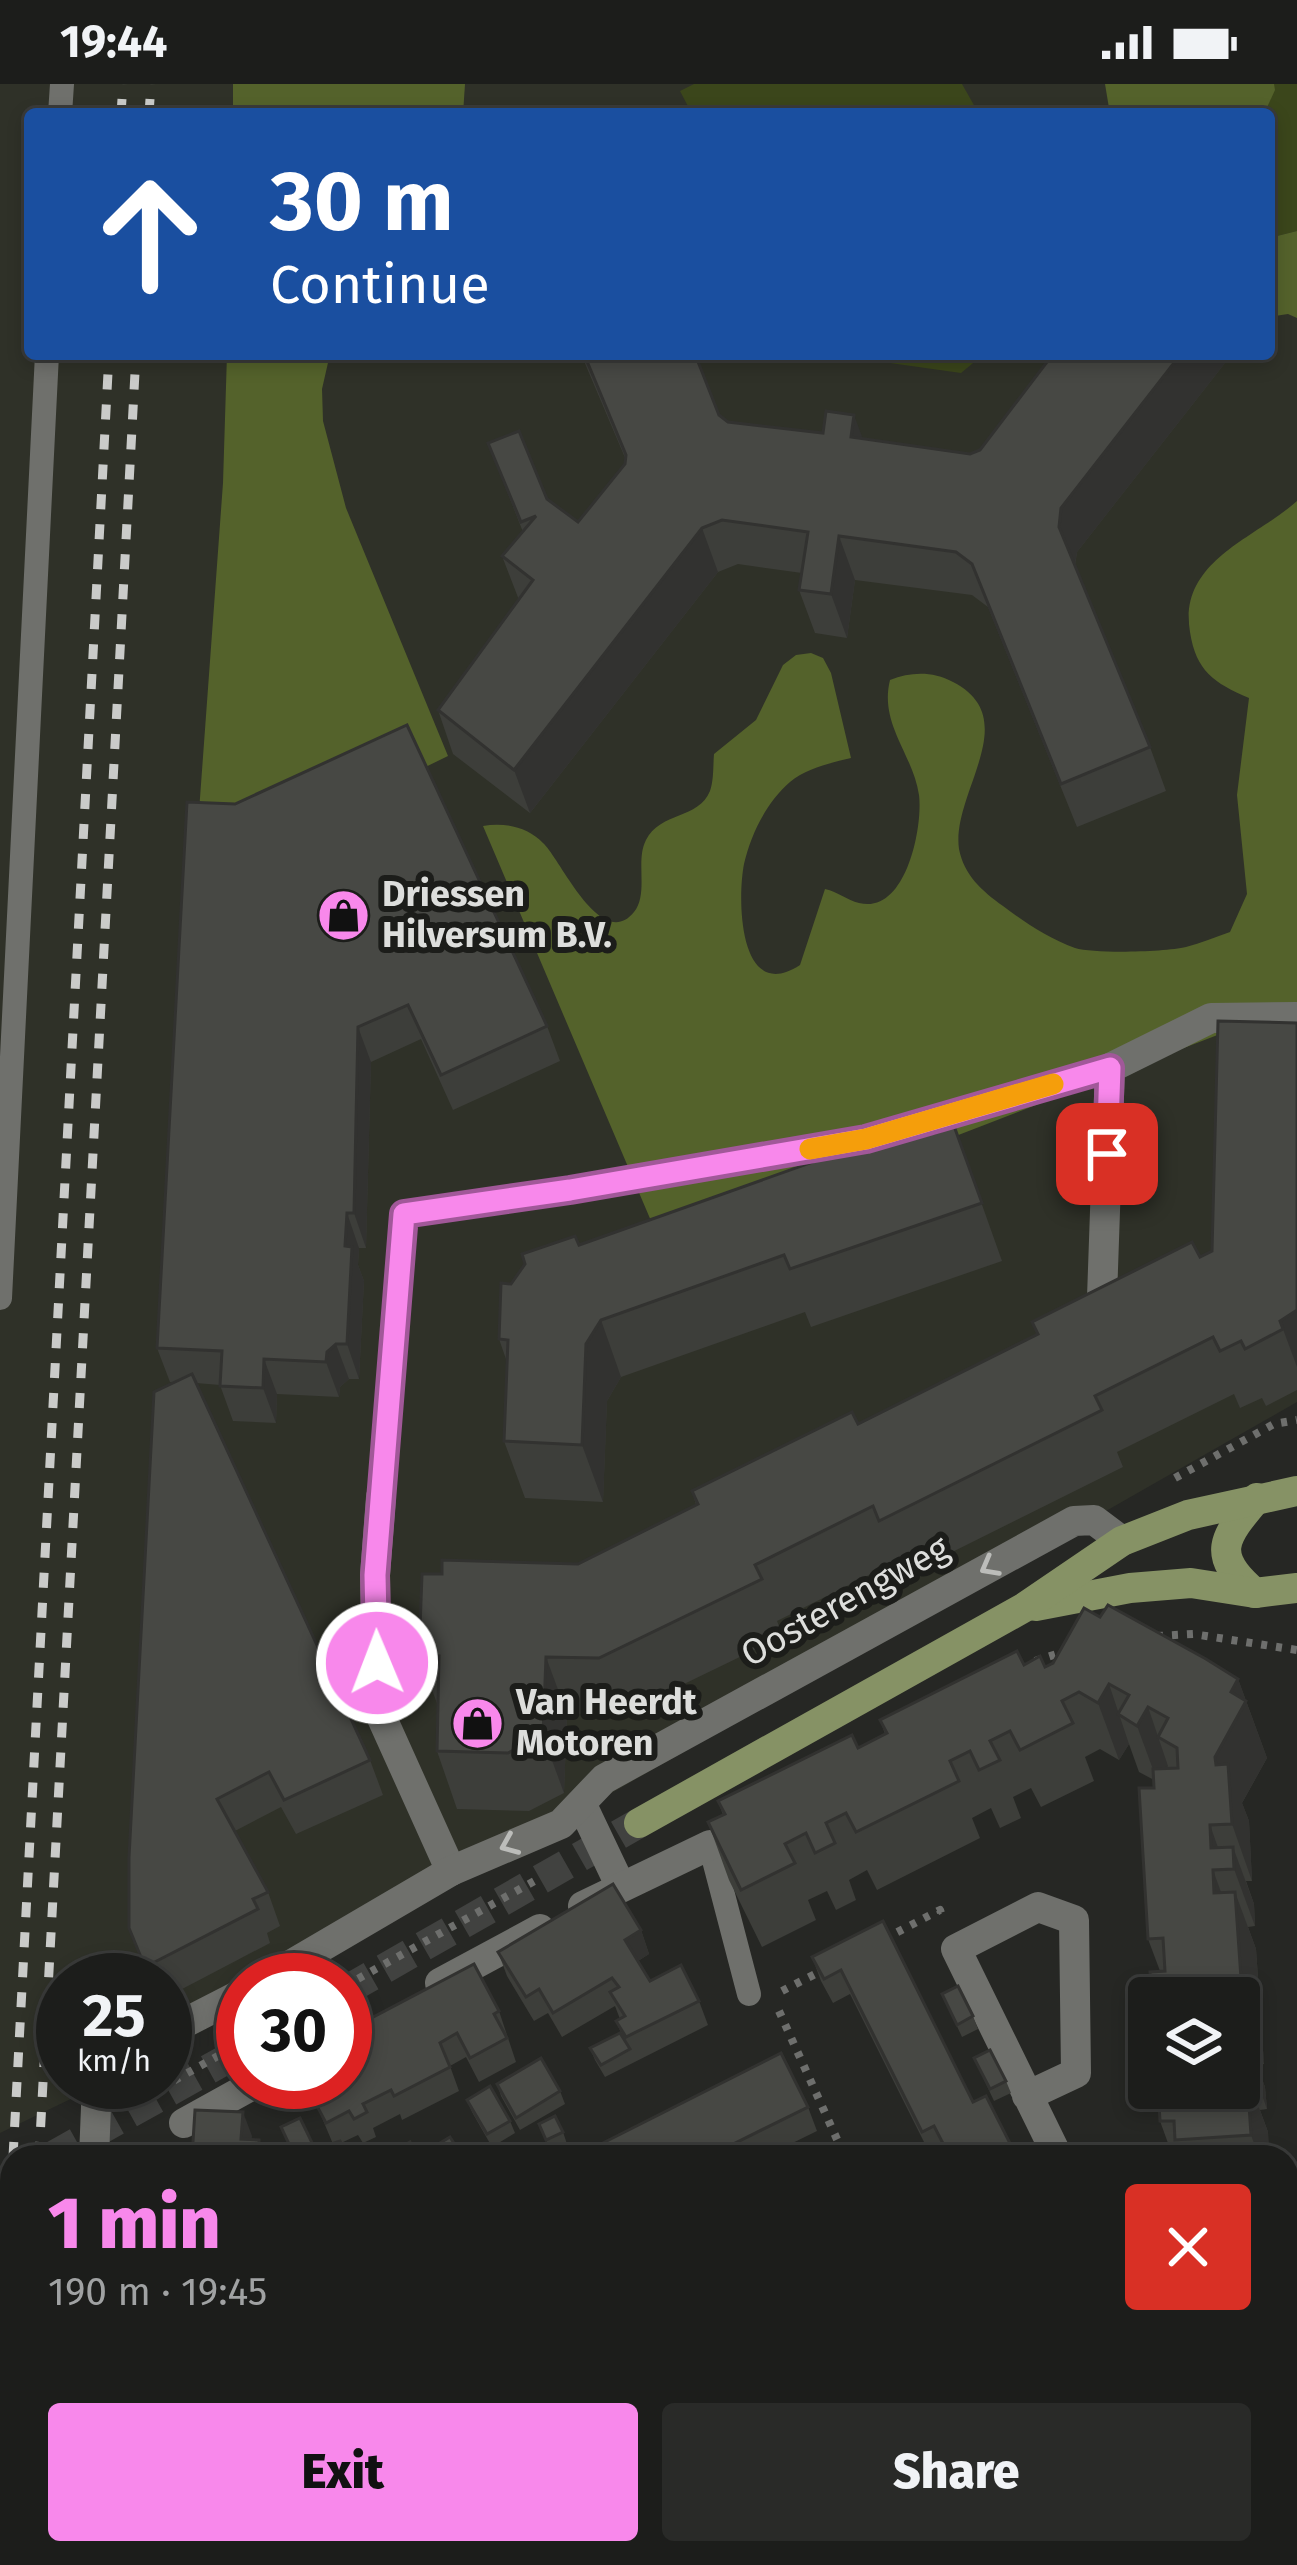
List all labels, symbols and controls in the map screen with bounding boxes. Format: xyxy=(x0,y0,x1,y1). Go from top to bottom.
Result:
text: 19:44 xyxy=(60,15,168,69)
text: 30 m xyxy=(270,151,454,252)
icon: ahead xyxy=(72,156,228,312)
text: Continue xyxy=(270,253,490,317)
place label: Driessen Hilversum B.V. xyxy=(382,872,612,957)
shop icon: Driessen Hilversum B.V. xyxy=(315,887,371,943)
pin xyxy=(1056,1103,1158,1205)
icon: arrive xyxy=(1074,1121,1140,1187)
street label: Oosterengweg xyxy=(733,1526,957,1676)
one-way arrow xyxy=(980,1553,1001,1576)
position arrow xyxy=(314,1600,440,1726)
place label: Van Heerdt Motoren xyxy=(515,1680,698,1765)
shop icon: Van Heerdt Motoren xyxy=(449,1695,505,1751)
one-way arrow xyxy=(500,1831,521,1855)
speed limit sign: 30 xyxy=(216,1953,372,2109)
map controls xyxy=(1128,1977,1260,2109)
button: layers xyxy=(1128,1977,1260,2109)
text: 25 xyxy=(82,1980,146,2052)
text: km/h xyxy=(77,2043,151,2079)
text: 1 min xyxy=(48,2181,221,2267)
button: close xyxy=(1125,2184,1251,2310)
text: 190 m · 19:45 xyxy=(48,2269,267,2315)
button: Exit xyxy=(48,2403,638,2541)
button: Share xyxy=(662,2403,1251,2541)

